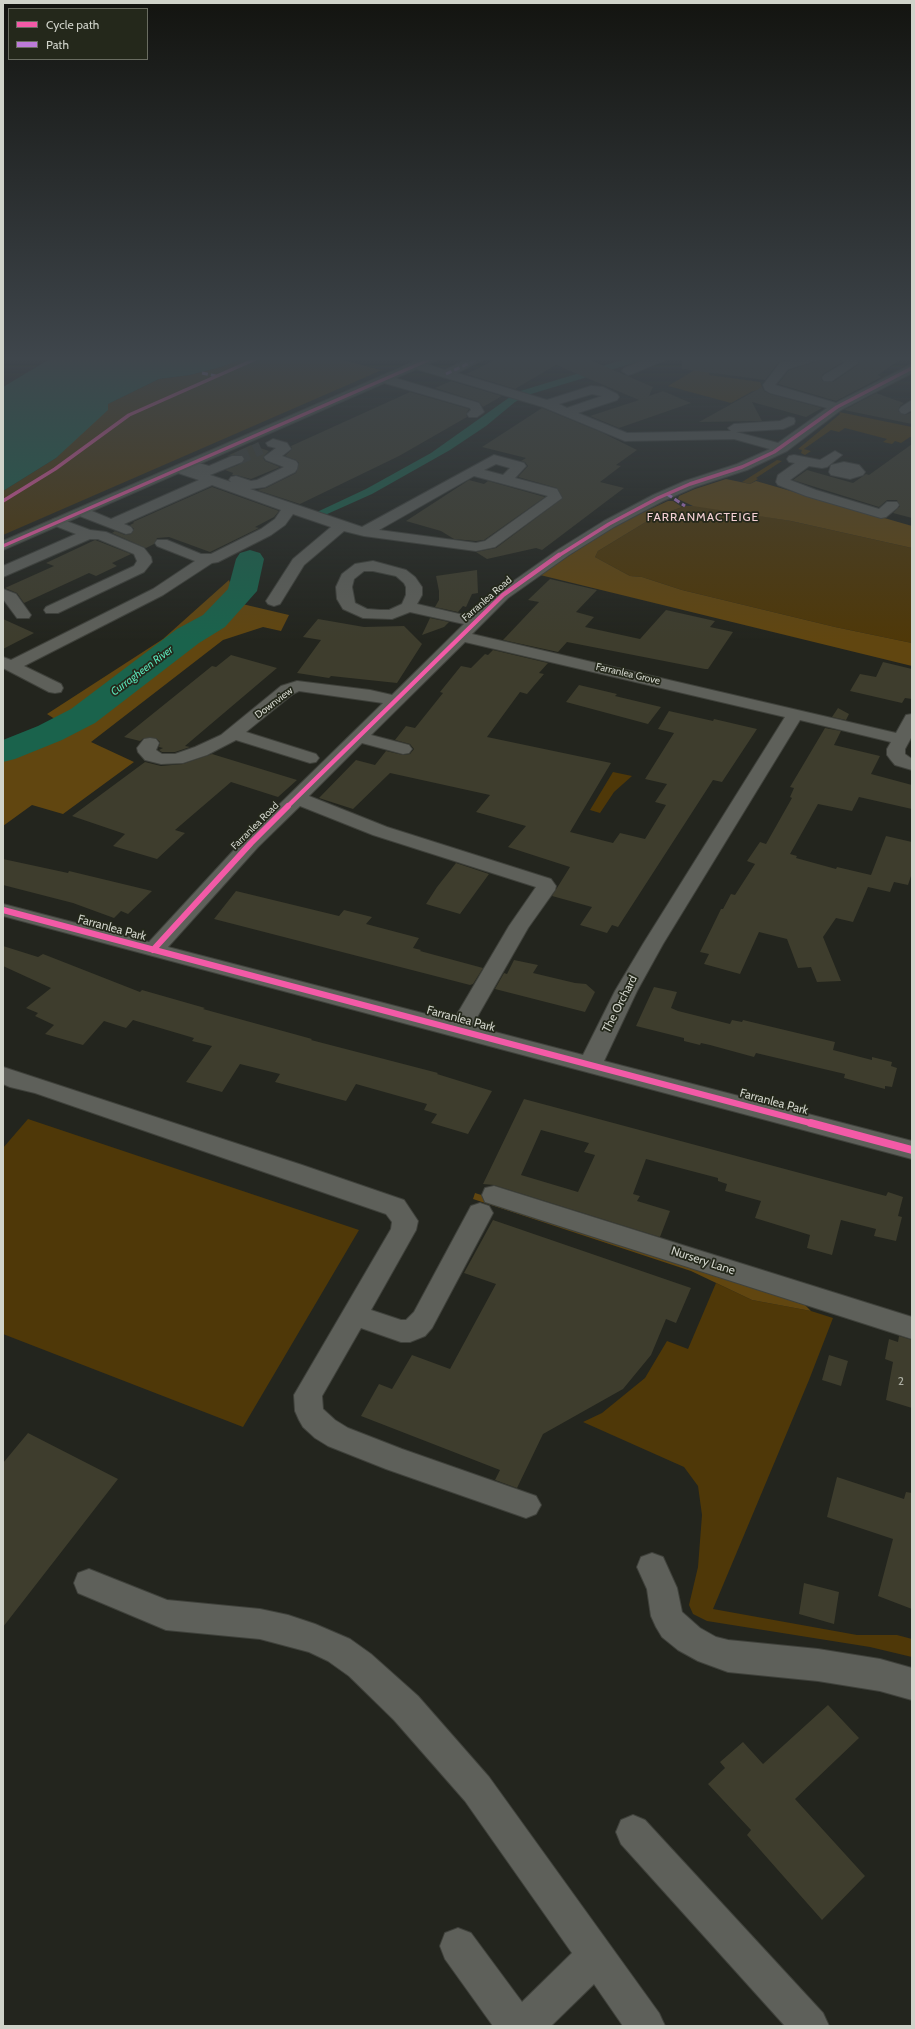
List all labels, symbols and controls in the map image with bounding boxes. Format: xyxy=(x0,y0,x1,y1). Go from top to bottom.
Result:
legend xyxy=(8,8,148,60)
text: Cycle path xyxy=(46,17,99,32)
text: Path xyxy=(46,37,69,52)
district label: FARRANMACTEIGE xyxy=(647,510,759,524)
street label: Farranlea Road xyxy=(460,574,514,624)
water label: Curragheen River xyxy=(108,643,176,699)
street label: Farranlea Grove xyxy=(595,661,661,687)
street label: Downview xyxy=(253,685,295,721)
street label: Farranlea Road xyxy=(229,800,281,852)
street label: Farranlea Park xyxy=(76,912,148,944)
street label: The Orchard xyxy=(599,973,641,1035)
street label: Farranlea Park xyxy=(425,1003,497,1035)
street label: Farranlea Park xyxy=(738,1086,810,1118)
street label: Nursery Lane xyxy=(669,1244,737,1278)
house number: 2 xyxy=(898,1374,904,1388)

